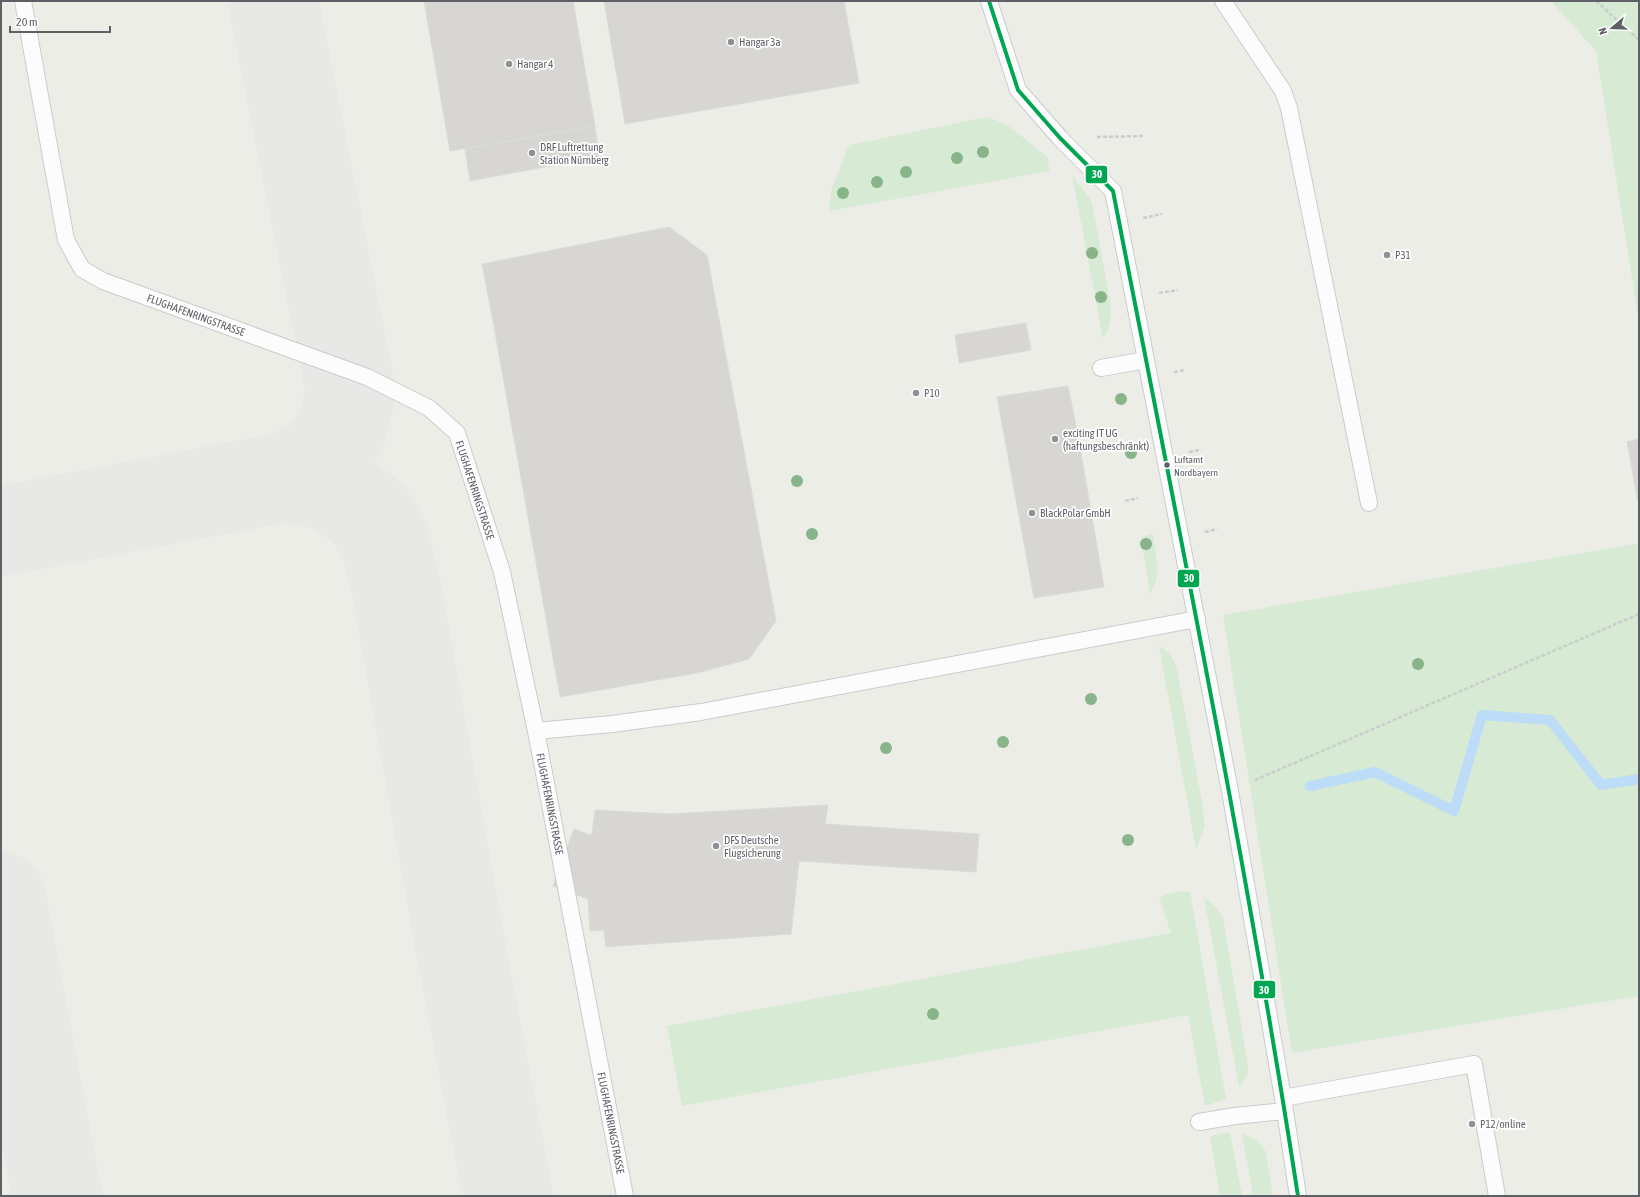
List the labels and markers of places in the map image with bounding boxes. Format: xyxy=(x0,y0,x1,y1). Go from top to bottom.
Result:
place label: Hangar 3a xyxy=(739,36,781,48)
marker: Hangar 3a xyxy=(726,37,736,47)
place label: Hangar 4 xyxy=(517,58,553,70)
marker: Hangar 4 xyxy=(504,59,514,69)
place label: DRF Luftrettung Station Nürnberg xyxy=(540,141,609,166)
marker: DRF Luftrettung Station Nürnberg xyxy=(527,148,537,158)
place label: P31 xyxy=(1395,249,1411,261)
marker: P31 xyxy=(1382,250,1392,260)
place label: P10 xyxy=(924,387,940,399)
marker: P10 xyxy=(911,388,921,398)
place label: exciting IT UG (haftungsbeschränkt) xyxy=(1063,427,1150,452)
marker: exciting IT UG (haftungsbeschränkt) xyxy=(1050,434,1060,444)
place label: Luftamt Nordbayern xyxy=(1174,454,1218,478)
marker: Luftamt Nordbayern xyxy=(1162,460,1172,470)
place label: BlackPolar GmbH xyxy=(1040,507,1111,519)
marker: BlackPolar GmbH xyxy=(1027,508,1037,518)
place label: DFS Deutsche Flugsicherung xyxy=(724,834,781,859)
marker: DFS Deutsche Flugsicherung xyxy=(711,841,721,851)
place label: P12/online xyxy=(1480,1118,1526,1130)
marker: P12/online xyxy=(1467,1119,1477,1129)

